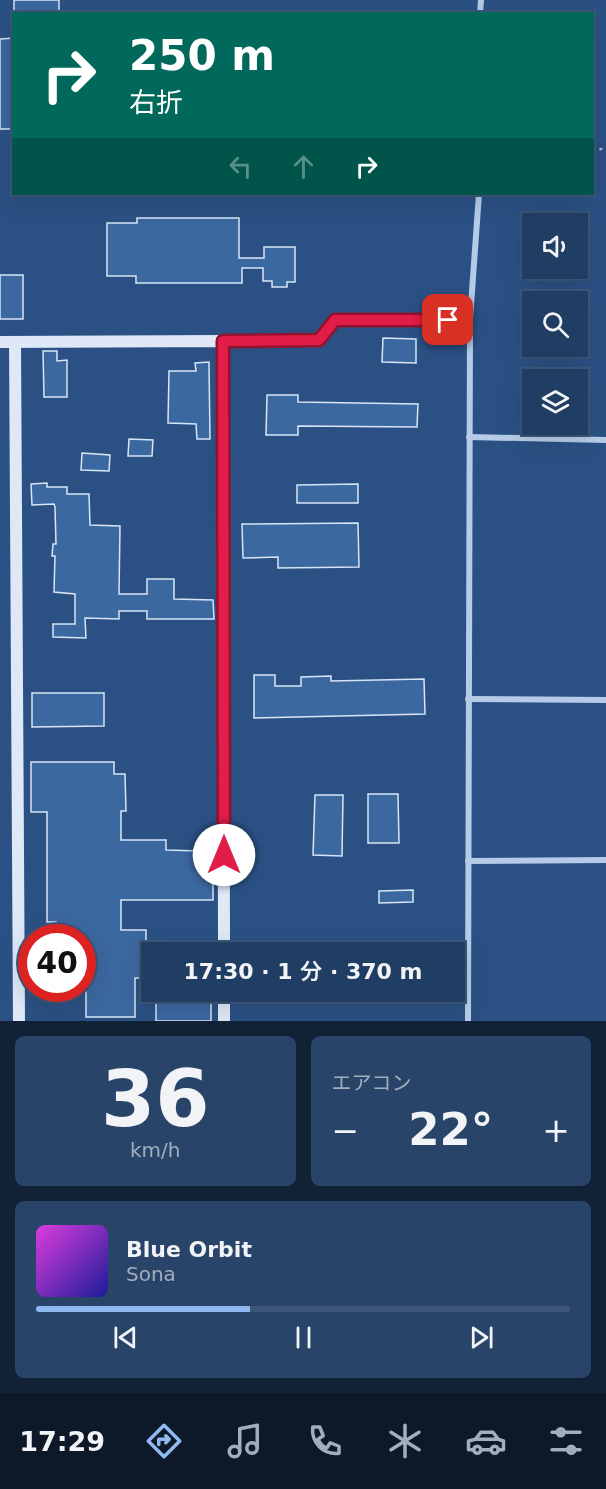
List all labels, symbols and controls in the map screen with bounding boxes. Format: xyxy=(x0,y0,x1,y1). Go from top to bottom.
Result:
text: 250 m xyxy=(129,31,275,80)
icon: right xyxy=(30,36,108,114)
text: 右折 xyxy=(129,87,183,118)
icon: left xyxy=(224,150,257,183)
icon: ahead xyxy=(287,150,320,183)
icon: right xyxy=(350,150,383,183)
map controls xyxy=(522,213,588,435)
button: sound xyxy=(522,213,588,279)
button: search xyxy=(522,291,588,357)
pin xyxy=(422,294,473,345)
icon: arrive xyxy=(431,303,464,336)
button: layers xyxy=(522,369,588,435)
position arrow xyxy=(192,823,256,887)
speed limit sign: 40 xyxy=(18,924,96,1002)
text: 17:30 · 1 分 · 370 m xyxy=(184,959,422,984)
text: 36 xyxy=(101,1054,210,1144)
text: エアコン xyxy=(332,1071,412,1095)
text: 22° xyxy=(408,1103,493,1156)
text: − xyxy=(332,1111,359,1150)
text: + xyxy=(542,1111,570,1150)
text: km/h xyxy=(130,1138,180,1162)
text: Blue Orbit xyxy=(126,1237,252,1262)
text: Sona xyxy=(126,1262,176,1286)
icon: previous xyxy=(109,1321,142,1354)
icon: pause xyxy=(287,1321,320,1354)
icon: next xyxy=(465,1321,498,1354)
icon: directions xyxy=(143,1420,185,1462)
icon: music xyxy=(224,1420,266,1462)
icon: phone xyxy=(304,1420,346,1462)
icon: climate xyxy=(384,1420,426,1462)
icon: car xyxy=(465,1420,507,1462)
icon: filters xyxy=(545,1420,587,1462)
text: 17:29 xyxy=(19,1426,105,1457)

